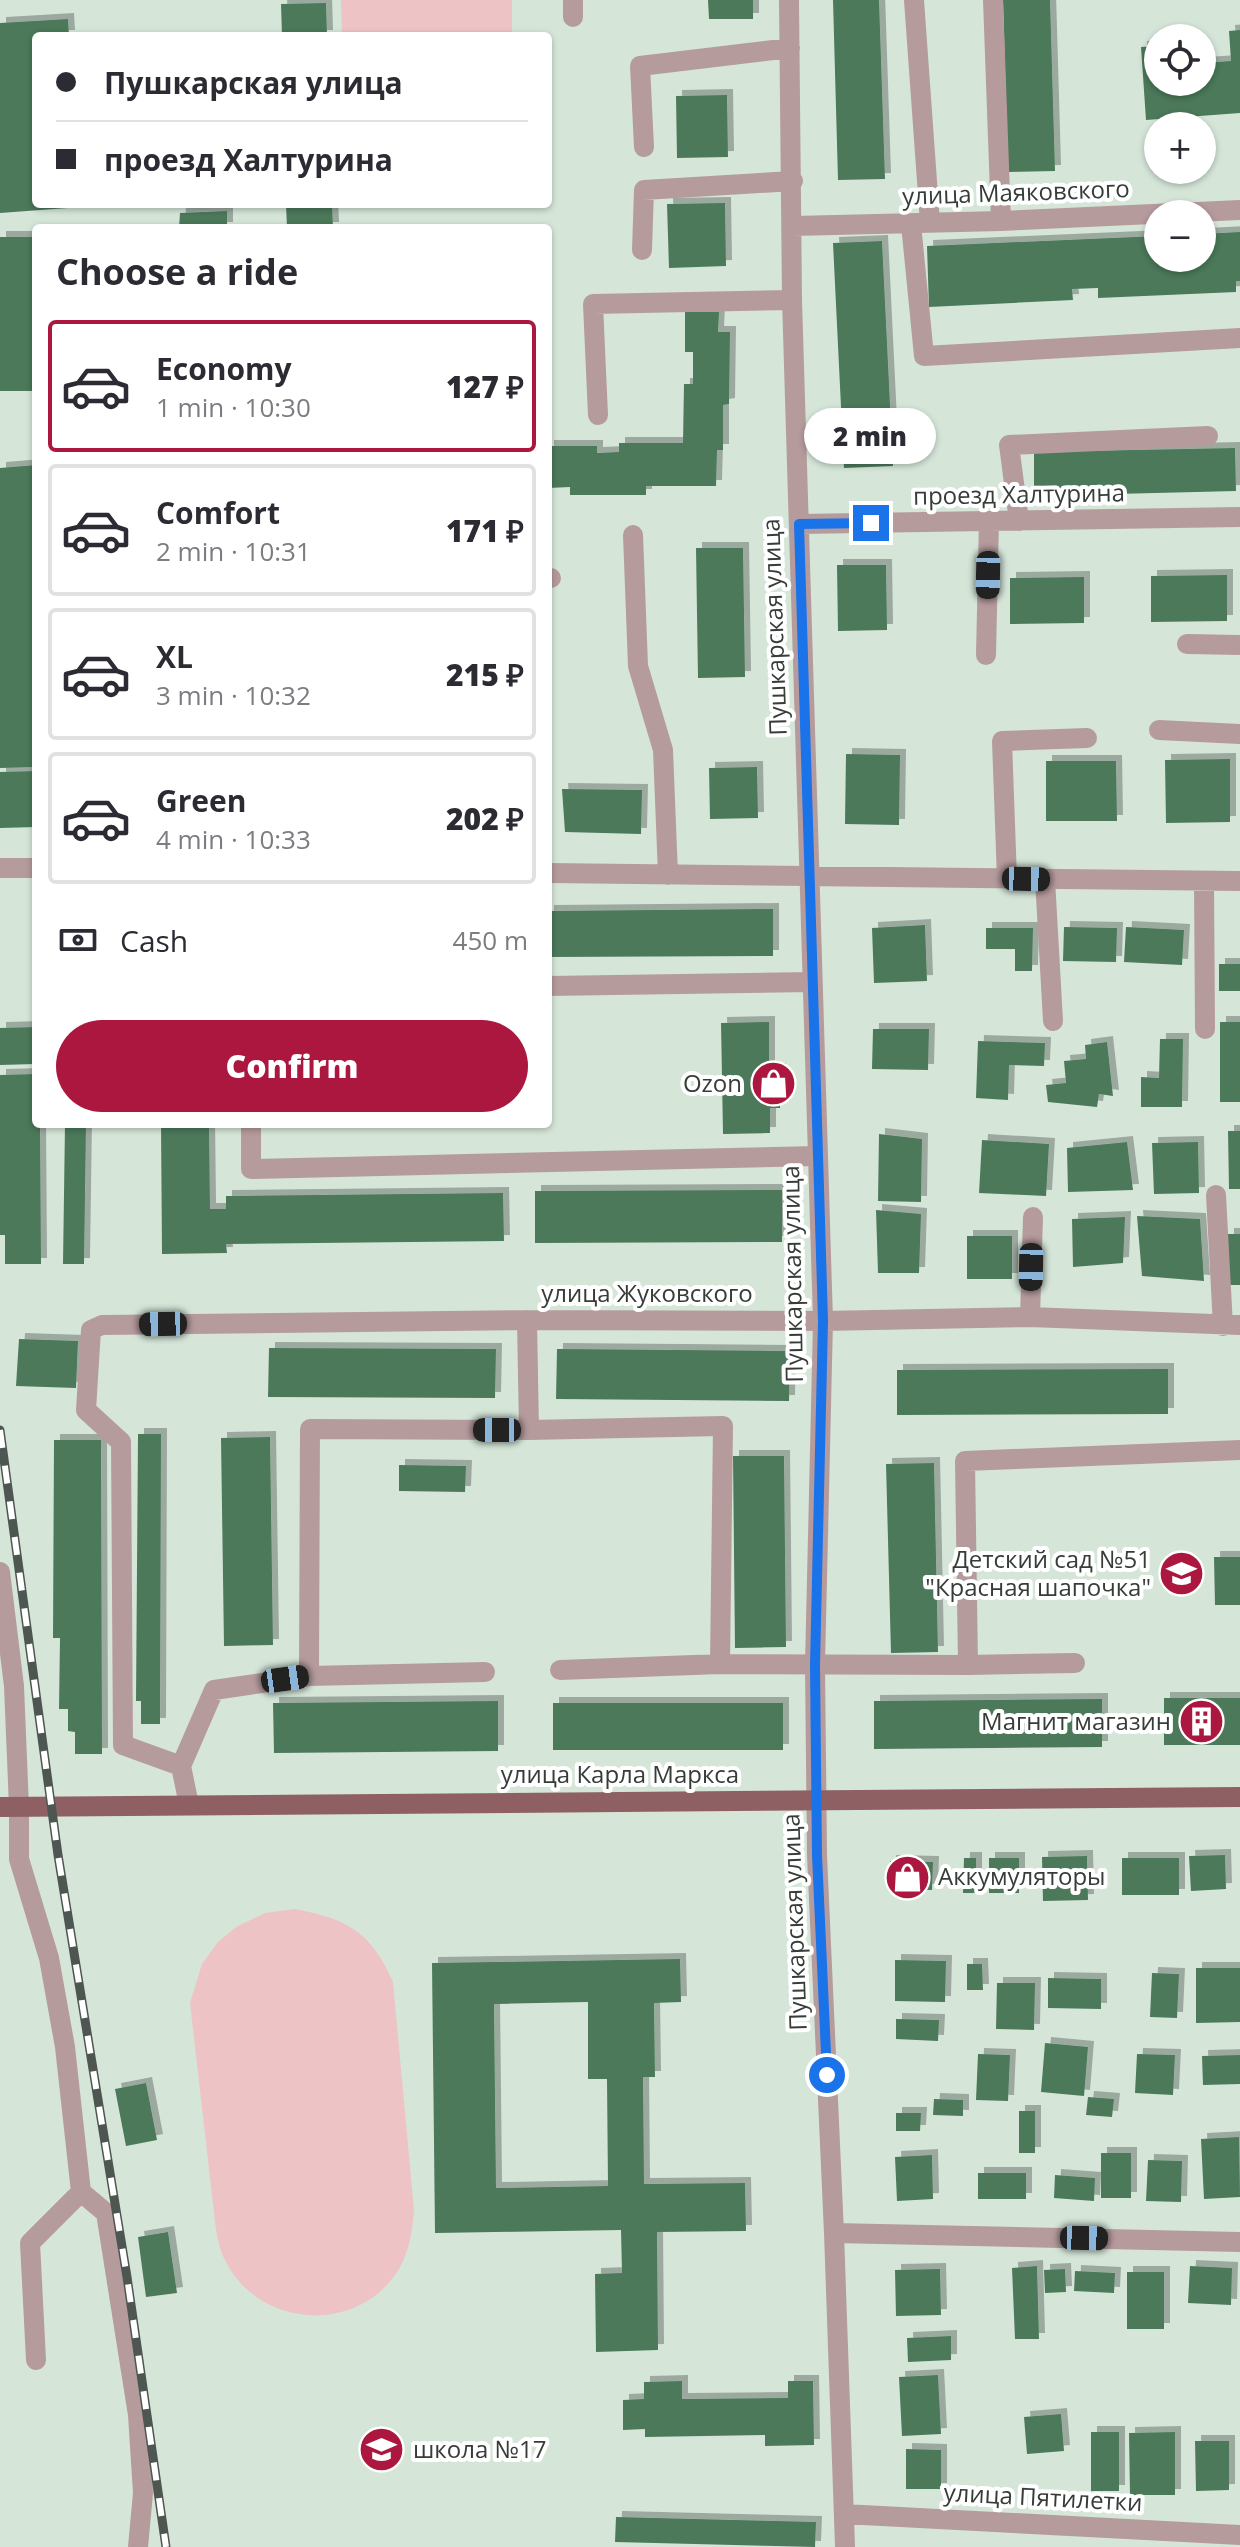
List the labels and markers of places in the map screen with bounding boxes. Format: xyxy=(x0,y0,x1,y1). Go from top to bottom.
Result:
shop icon: Ozon xyxy=(749,1060,797,1108)
place label: Ozon xyxy=(683,1066,742,1099)
place label: Детский сад №51 "Красная шапочка" xyxy=(925,1542,1151,1603)
school or university icon: Детский сад №51 "Красная шапочка" xyxy=(1158,1550,1206,1598)
building icon: Магнит магазин xyxy=(1178,1698,1226,1746)
place label: Магнит магазин xyxy=(981,1704,1171,1737)
shop icon: Аккумуляторы xyxy=(883,1853,931,1901)
place label: Аккумуляторы xyxy=(938,1859,1106,1892)
school or university icon: школа №17 xyxy=(358,2426,406,2474)
place label: школа №17 xyxy=(413,2432,546,2465)

